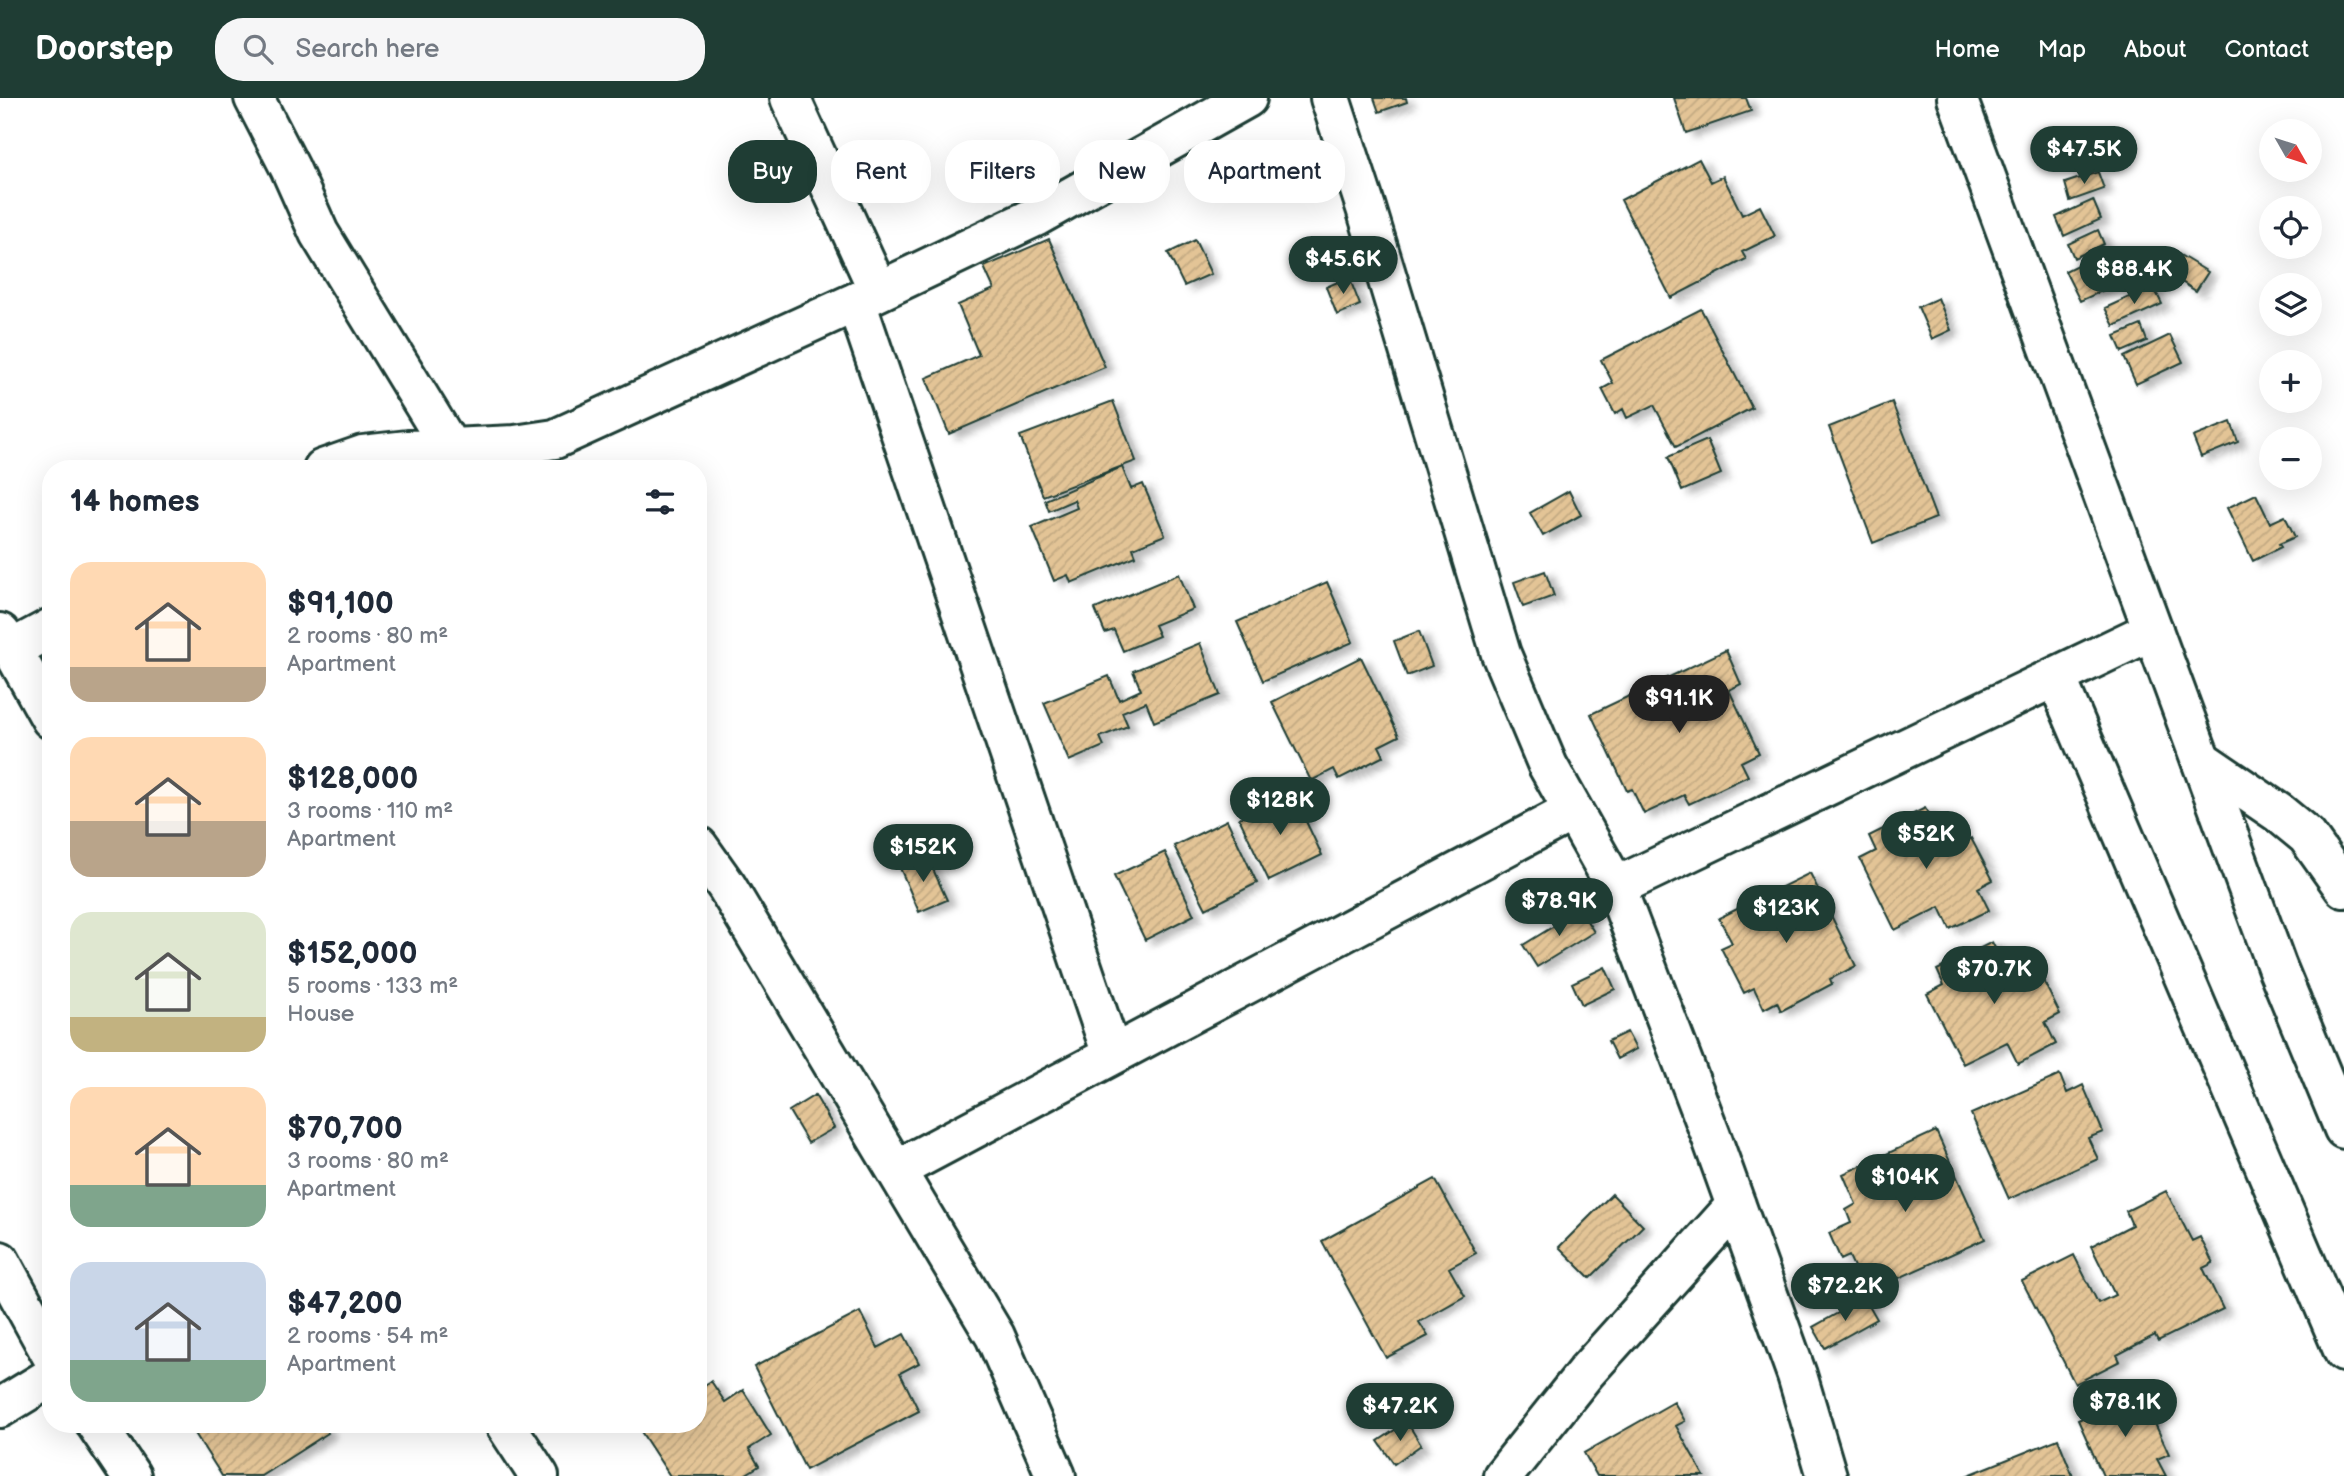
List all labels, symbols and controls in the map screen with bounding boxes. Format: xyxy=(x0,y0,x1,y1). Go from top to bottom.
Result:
search box xyxy=(215,18,705,81)
text: Doorstep xyxy=(35,29,173,69)
icon: search xyxy=(239,30,277,68)
text: Search here xyxy=(295,34,439,65)
text: Home xyxy=(1935,35,2000,64)
text: Map xyxy=(2038,35,2086,64)
text: About xyxy=(2124,35,2186,64)
text: Contact xyxy=(2224,35,2309,64)
north arrow xyxy=(2259,119,2322,182)
map controls xyxy=(2259,119,2322,490)
pin: $47.5K xyxy=(2027,126,2141,186)
text: $47.5K xyxy=(2046,135,2122,163)
chip: Buy xyxy=(728,140,817,203)
chip: Rent xyxy=(831,140,931,203)
chip: Filters xyxy=(945,140,1060,203)
chip: New xyxy=(1074,140,1170,203)
chip: Apartment xyxy=(1184,140,1345,203)
button: locate xyxy=(2259,196,2322,259)
pin: $45.6K xyxy=(1286,236,1400,296)
text: $45.6K xyxy=(1305,245,1381,273)
pin: $88.4K xyxy=(2077,246,2191,306)
text: $88.4K xyxy=(2095,255,2173,283)
button: layers xyxy=(2259,273,2322,336)
button: + xyxy=(2259,350,2322,413)
button: − xyxy=(2259,427,2322,490)
icon: filters xyxy=(641,483,679,521)
text: 14 homes xyxy=(70,484,199,520)
text: $91,100 xyxy=(287,586,394,622)
icon: home xyxy=(126,590,210,674)
text: 2 rooms · 80 m² xyxy=(287,622,448,650)
text: Apartment xyxy=(287,650,396,678)
pin: $91.1K xyxy=(1622,676,1736,735)
text: $91.1K xyxy=(1645,684,1713,712)
text: $128,000 xyxy=(287,761,418,797)
icon: home xyxy=(126,765,210,849)
pin: $128K xyxy=(1231,778,1329,837)
text: $128K xyxy=(1246,786,1314,814)
text: 3 rooms · 110 m² xyxy=(287,797,453,825)
pin: $52K xyxy=(1885,812,1967,871)
text: $52K xyxy=(1897,820,1955,848)
pin: $152K xyxy=(874,824,972,884)
text: Apartment xyxy=(287,825,396,853)
text: $152K xyxy=(889,833,957,861)
pin: $78.9K xyxy=(1502,878,1616,938)
pin: $123K xyxy=(1737,886,1835,945)
text: $78.9K xyxy=(1521,887,1597,915)
text: $123K xyxy=(1752,894,1820,922)
text: $152,000 xyxy=(287,936,417,972)
icon: home xyxy=(126,940,210,1024)
pin: $70.7K xyxy=(1937,946,2051,1006)
text: $70.7K xyxy=(1956,955,2032,983)
text: 5 rooms · 133 m² xyxy=(287,972,458,1000)
text: House xyxy=(287,1000,354,1028)
text: $70,700 xyxy=(287,1111,403,1147)
icon: home xyxy=(126,1115,210,1199)
text: 3 rooms · 80 m² xyxy=(287,1147,449,1175)
pin: $104K xyxy=(1856,1154,1954,1214)
text: $104K xyxy=(1871,1163,1939,1191)
text: Apartment xyxy=(287,1175,396,1203)
pin: $72.2K xyxy=(1788,1264,1902,1323)
text: $72.2K xyxy=(1807,1272,1883,1300)
text: $47,200 xyxy=(287,1286,402,1322)
icon: home xyxy=(126,1290,210,1374)
text: 2 rooms · 54 m² xyxy=(287,1322,449,1350)
text: Apartment xyxy=(287,1350,396,1378)
pin: $78.1K xyxy=(2068,1380,2182,1439)
pin: $47.2K xyxy=(1343,1384,1457,1443)
text: $78.1K xyxy=(2089,1388,2161,1416)
text: $47.2K xyxy=(1362,1392,1438,1420)

